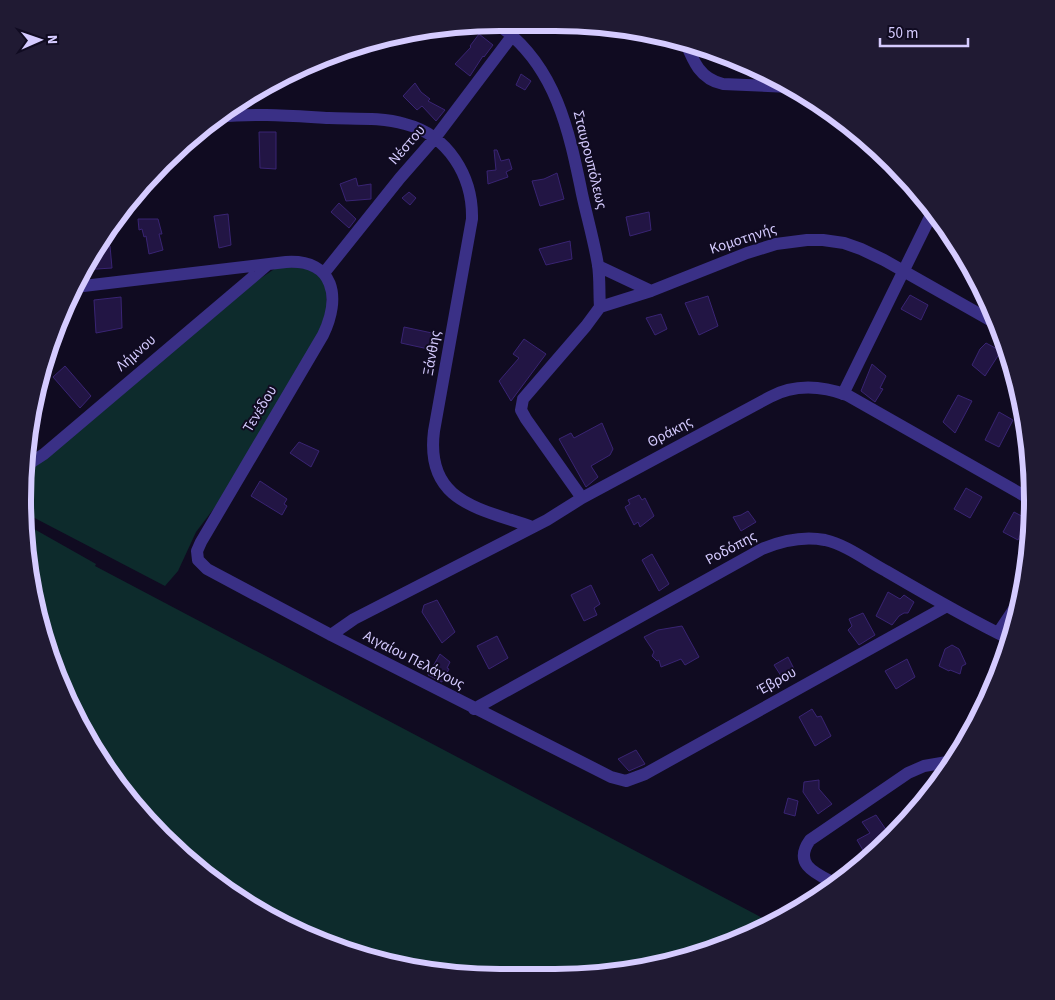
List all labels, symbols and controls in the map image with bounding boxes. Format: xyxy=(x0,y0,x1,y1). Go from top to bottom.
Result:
north arrow xyxy=(15,15,65,65)
scale bar xyxy=(880,15,968,47)
text: 50 m xyxy=(888,23,918,44)
text: N xyxy=(42,35,62,45)
street label: Σταυρουπόλεως xyxy=(568,108,613,212)
street label: Νέστου xyxy=(384,120,430,170)
street label: Κομοτηνής xyxy=(707,218,780,260)
street label: Ξάνθης xyxy=(418,328,446,377)
street label: Λήμνου xyxy=(111,330,161,376)
street label: Τενέδου xyxy=(238,382,282,436)
street label: Θράκης xyxy=(644,411,697,453)
street label: Ροδόπης xyxy=(702,525,761,570)
street label: Αιγαίου Πελάγους xyxy=(360,625,469,695)
street label: Έβρου xyxy=(753,662,800,701)

